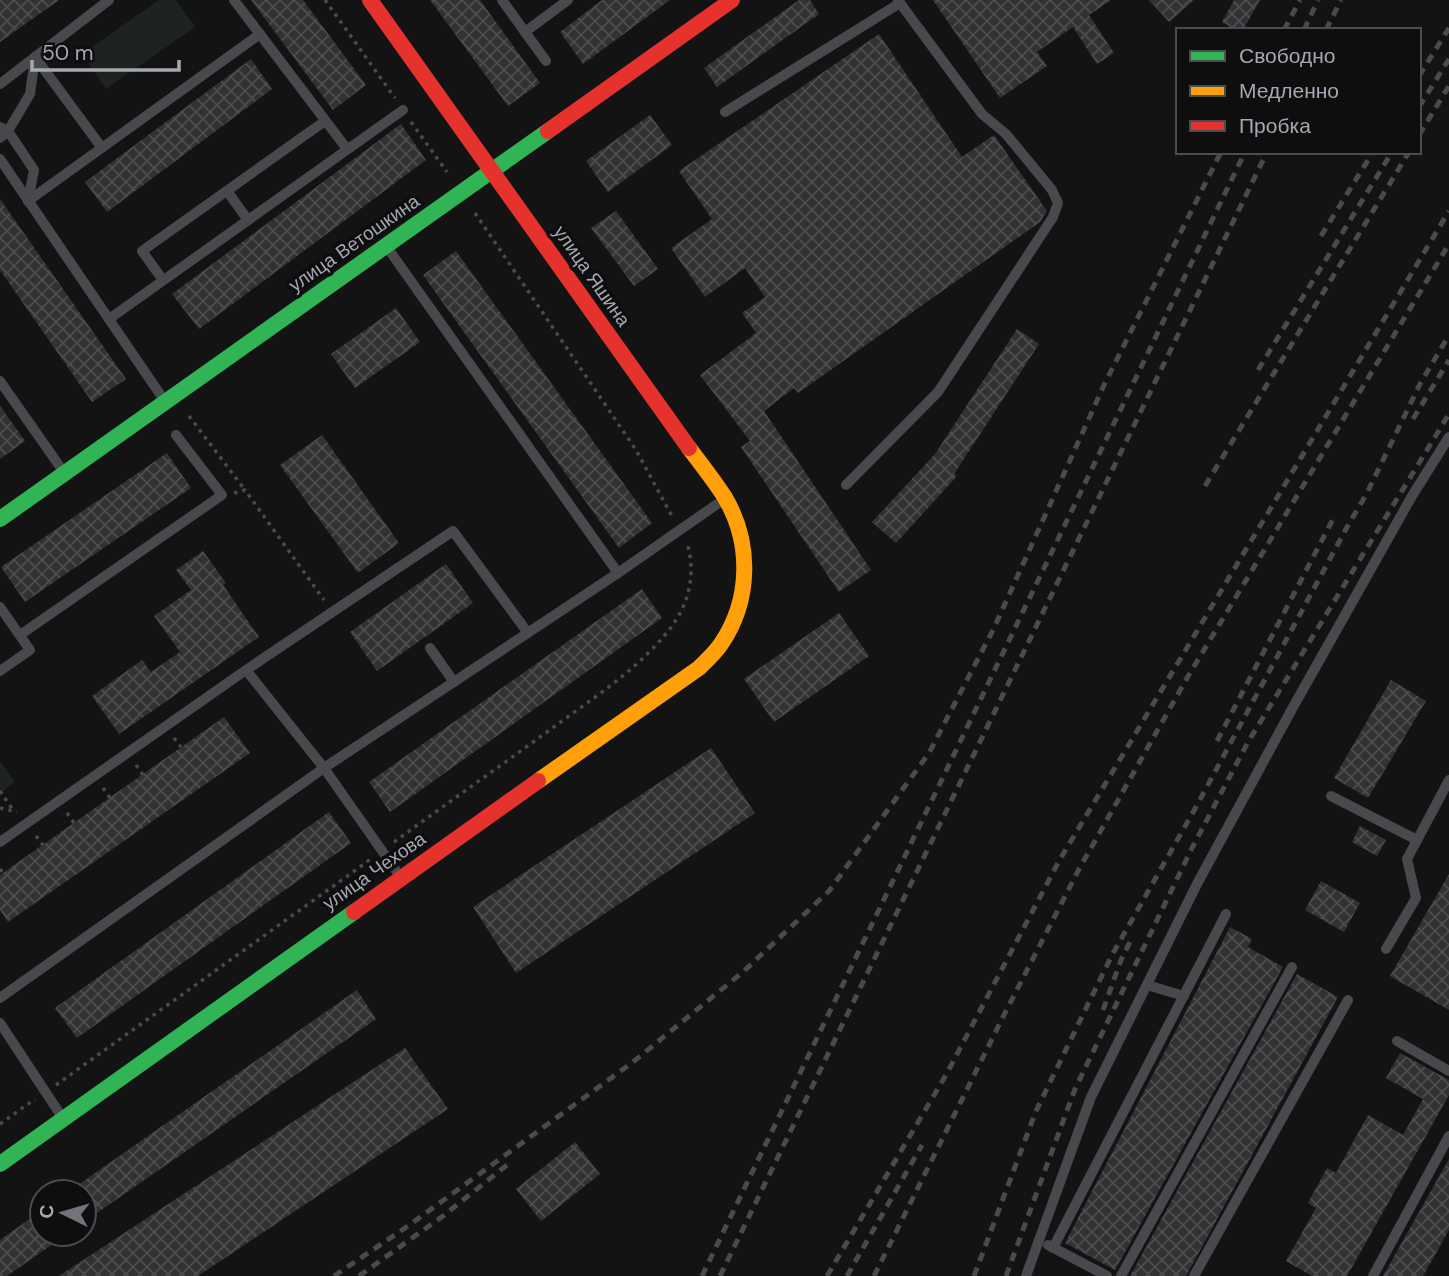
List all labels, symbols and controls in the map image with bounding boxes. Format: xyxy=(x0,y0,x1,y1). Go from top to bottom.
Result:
scale bar xyxy=(32,28,178,72)
legend xyxy=(1176,28,1421,154)
text: 50 m xyxy=(42,39,93,67)
text: Свободно xyxy=(1239,42,1336,70)
text: Медленно xyxy=(1239,77,1339,105)
text: Пробка xyxy=(1239,112,1311,140)
street label: улица Ветошкина xyxy=(284,188,425,297)
street label: улица Яшина xyxy=(548,221,636,332)
street label: улица Чехова xyxy=(318,826,431,916)
north arrow xyxy=(28,1178,98,1248)
text: С xyxy=(34,1203,60,1219)

